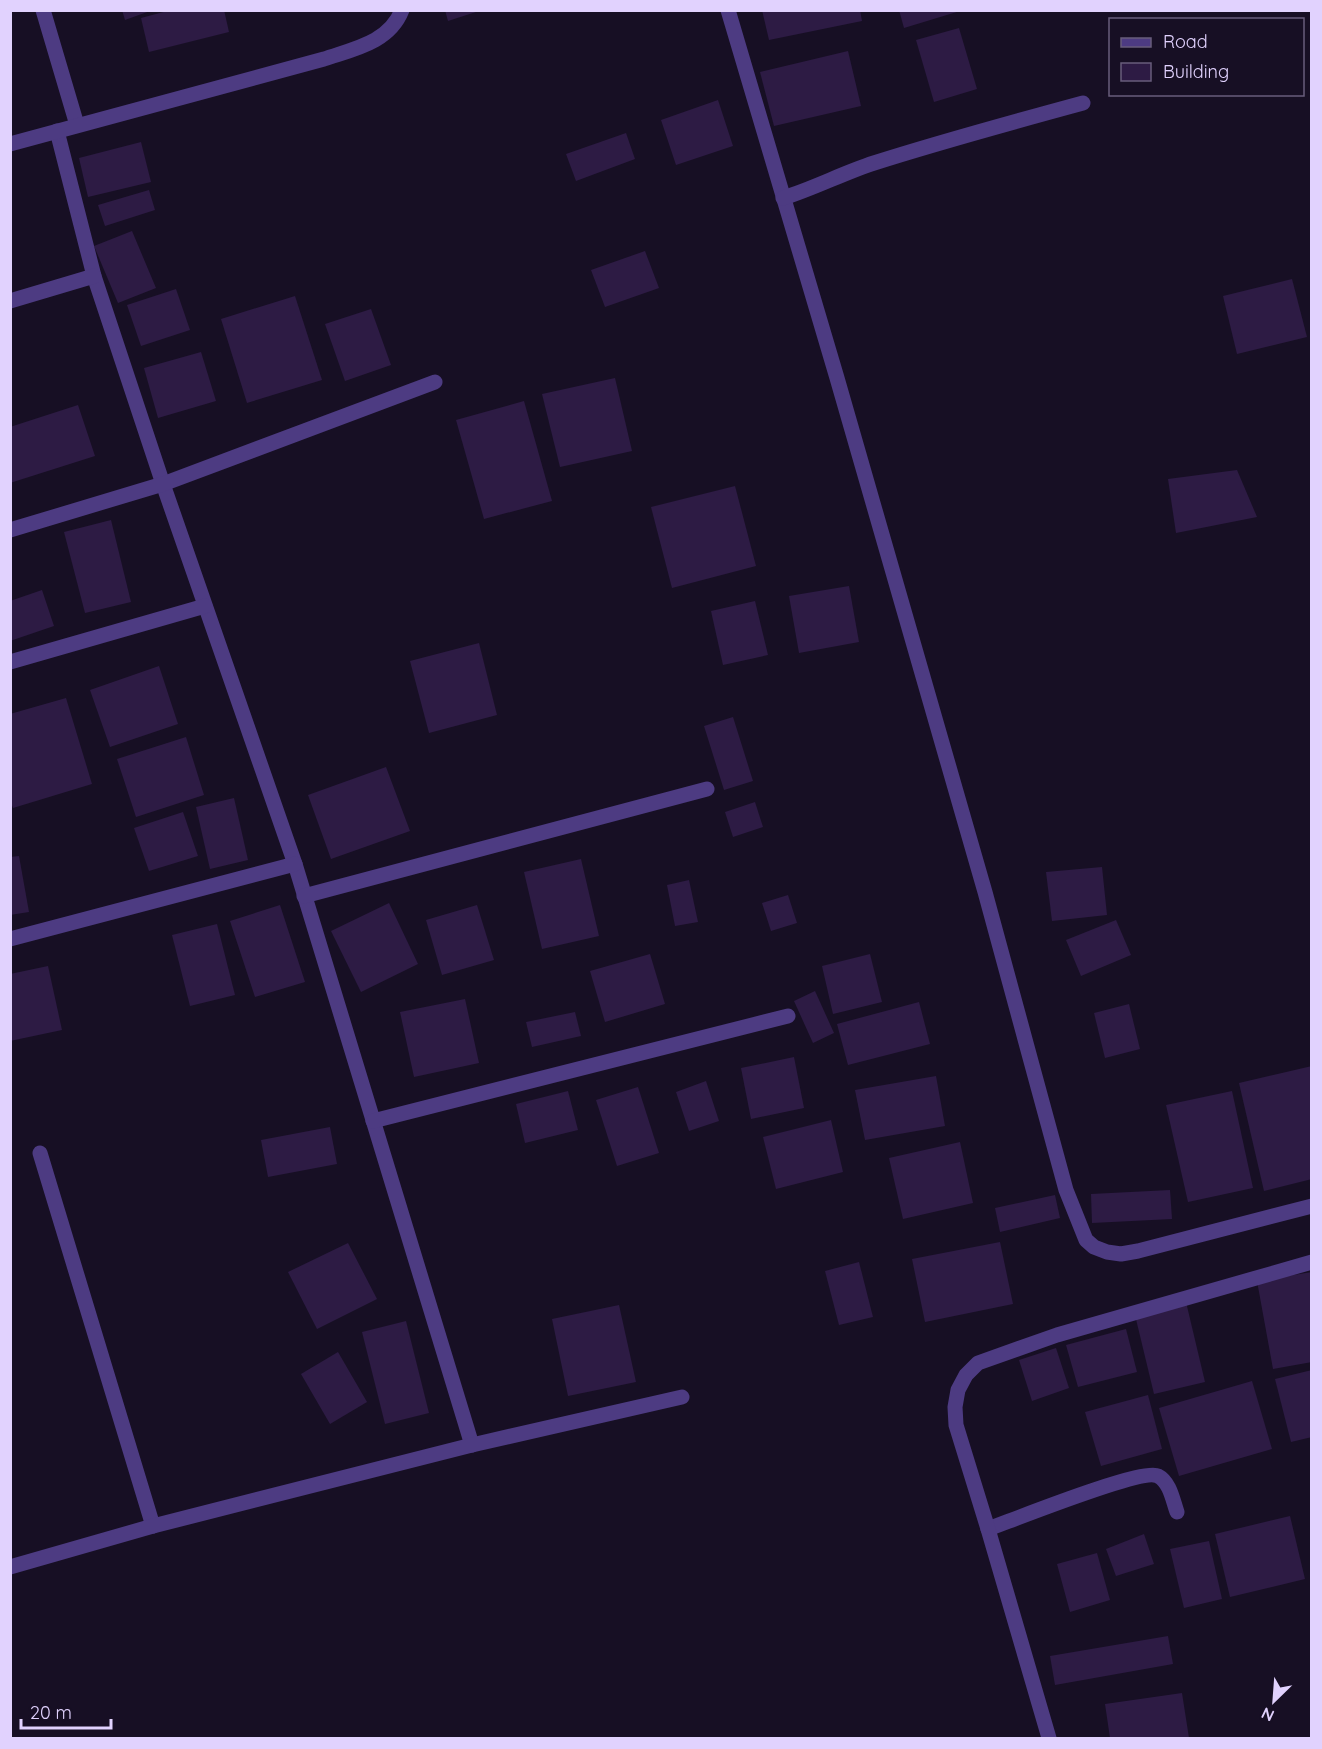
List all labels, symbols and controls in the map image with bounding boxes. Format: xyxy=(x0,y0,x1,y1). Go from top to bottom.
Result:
legend xyxy=(1109,18,1304,96)
text: Road xyxy=(1163,30,1208,53)
text: Building xyxy=(1163,60,1229,83)
north arrow xyxy=(1244,1671,1304,1731)
scale bar xyxy=(21,1692,111,1730)
text: 20 m xyxy=(30,1701,72,1724)
text: N xyxy=(1258,1703,1277,1726)

